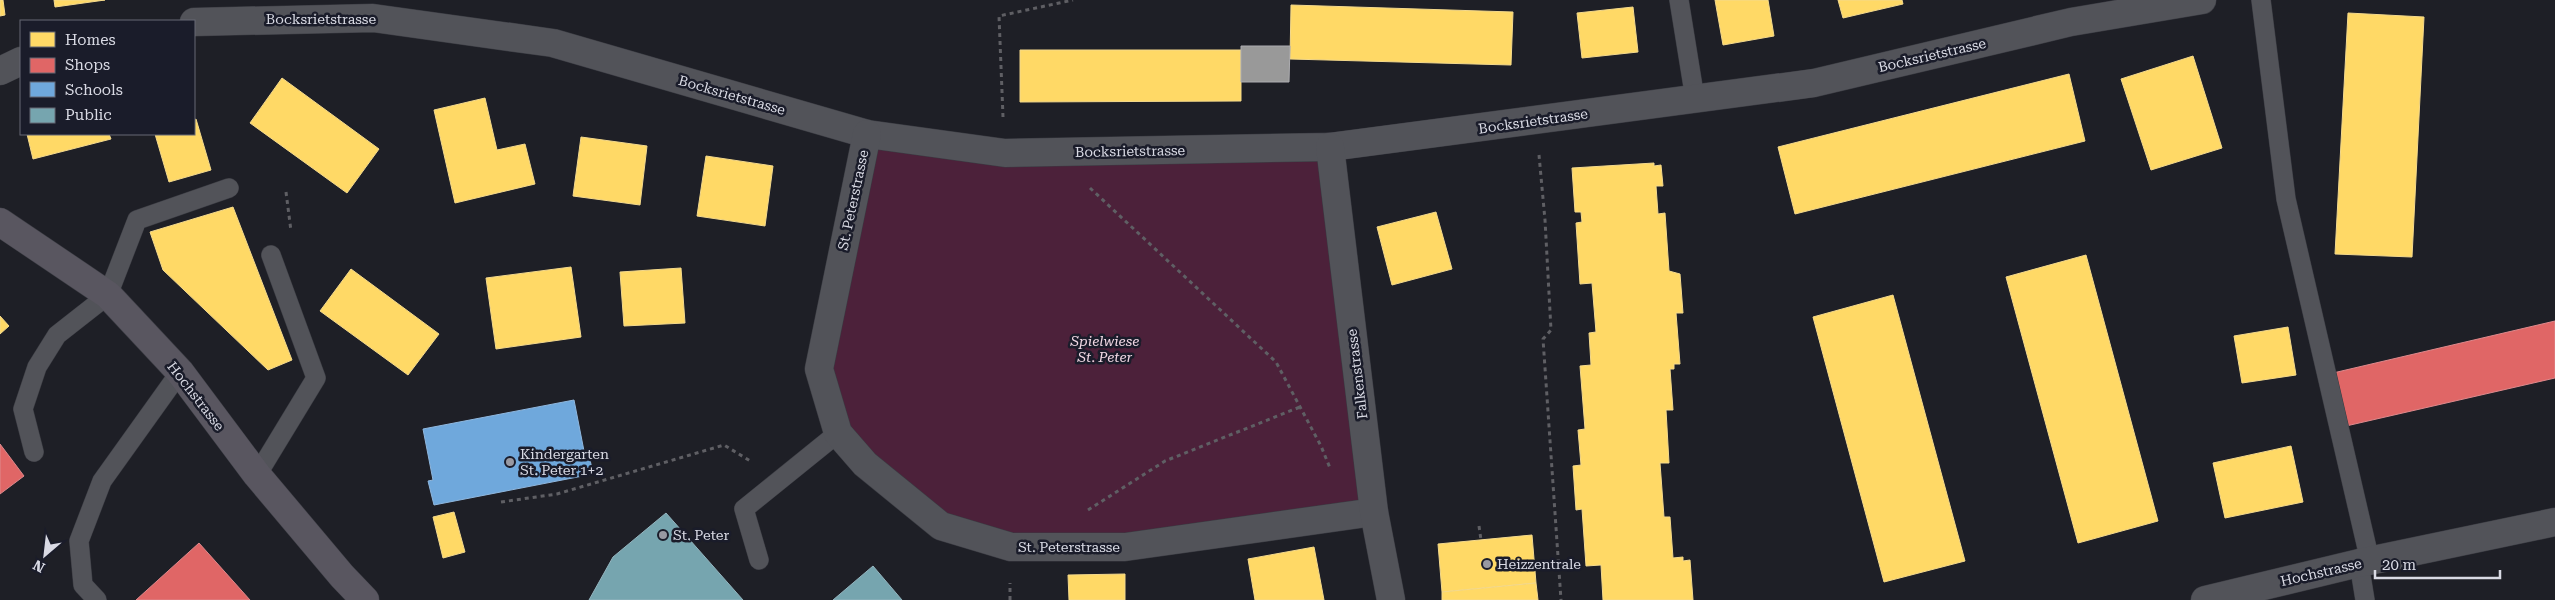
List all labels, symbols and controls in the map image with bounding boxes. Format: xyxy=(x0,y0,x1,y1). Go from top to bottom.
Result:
street label: Bocksrietstrasse xyxy=(266,11,376,27)
legend xyxy=(20,20,195,135)
text: Homes xyxy=(65,31,116,49)
street label: Bocksrietstrasse xyxy=(1876,35,1988,75)
text: Shops xyxy=(65,56,110,74)
street label: Bocksrietstrasse xyxy=(677,72,788,118)
text: Schools xyxy=(65,81,123,99)
street label: Bocksrietstrasse xyxy=(1477,105,1589,137)
text: Public xyxy=(65,106,112,124)
street label: Bocksrietstrasse xyxy=(1075,142,1186,160)
street label: St. Peterstrasse xyxy=(835,148,872,252)
street label: Falkenstrasse xyxy=(1343,328,1370,420)
park label: Spielwiese St. Peter xyxy=(1070,333,1139,365)
street label: Hochstrasse xyxy=(164,358,228,434)
place label: Kindergarten St. Peter 1+2 xyxy=(520,446,609,478)
marker: Kindergarten St. Peter 1+2 xyxy=(504,456,516,468)
place label: St. Peter xyxy=(673,527,729,543)
marker: St. Peter xyxy=(657,529,669,541)
north arrow xyxy=(20,530,70,580)
street label: St. Peterstrasse xyxy=(1018,539,1120,555)
scale bar xyxy=(2375,548,2500,580)
street label: Hochstrasse xyxy=(2279,555,2363,589)
place label: Heizzentrale xyxy=(1497,556,1581,572)
text: 20 m xyxy=(2382,556,2417,574)
text: N xyxy=(30,557,47,576)
marker: Heizzentrale xyxy=(1481,558,1493,570)

